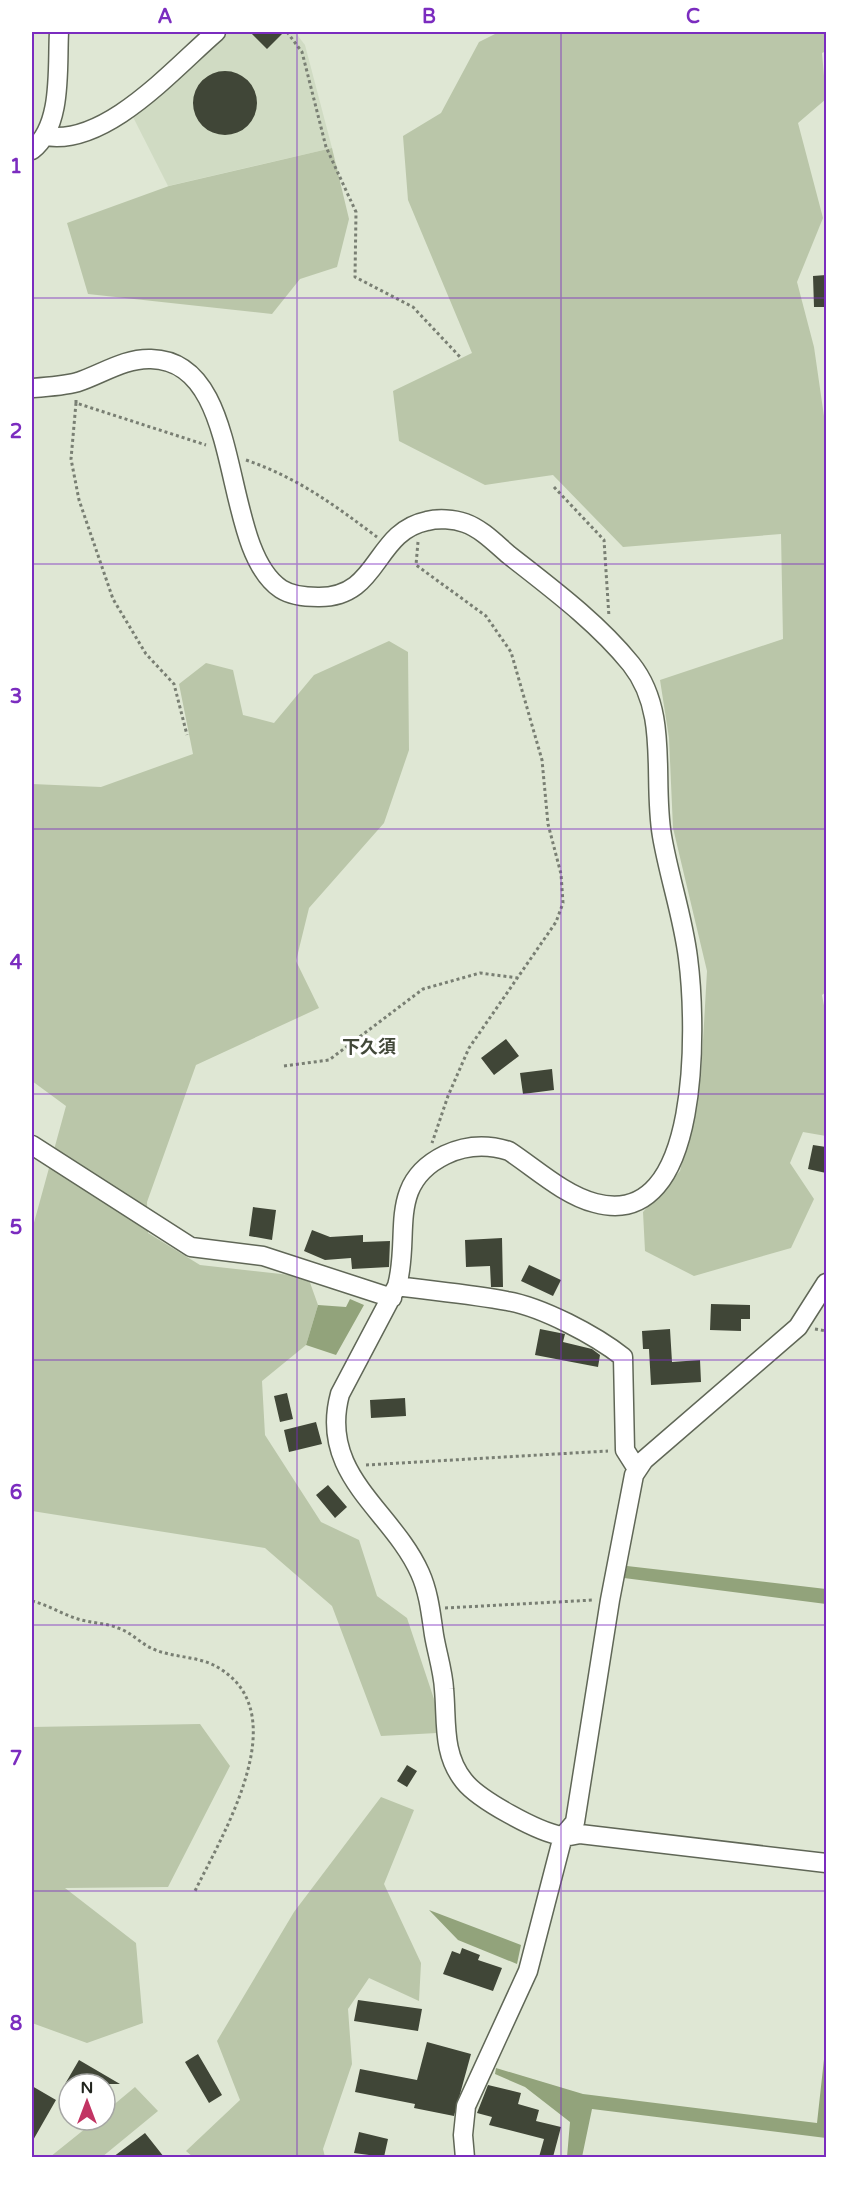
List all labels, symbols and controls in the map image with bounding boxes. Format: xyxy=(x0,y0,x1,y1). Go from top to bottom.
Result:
text: A xyxy=(158,5,173,29)
text: B xyxy=(422,5,436,29)
text: C xyxy=(686,5,700,29)
text: 1 xyxy=(10,155,22,179)
text: 2 xyxy=(10,420,22,444)
text: 3 xyxy=(10,685,22,709)
text: 4 xyxy=(10,951,23,975)
district label: 下久須 xyxy=(342,1036,396,1058)
text: 5 xyxy=(10,1216,22,1240)
text: 6 xyxy=(10,1481,22,1505)
text: 7 xyxy=(10,1747,22,1771)
text: 8 xyxy=(10,2012,22,2036)
north arrow xyxy=(57,2072,117,2132)
text: N xyxy=(81,2078,93,2098)

